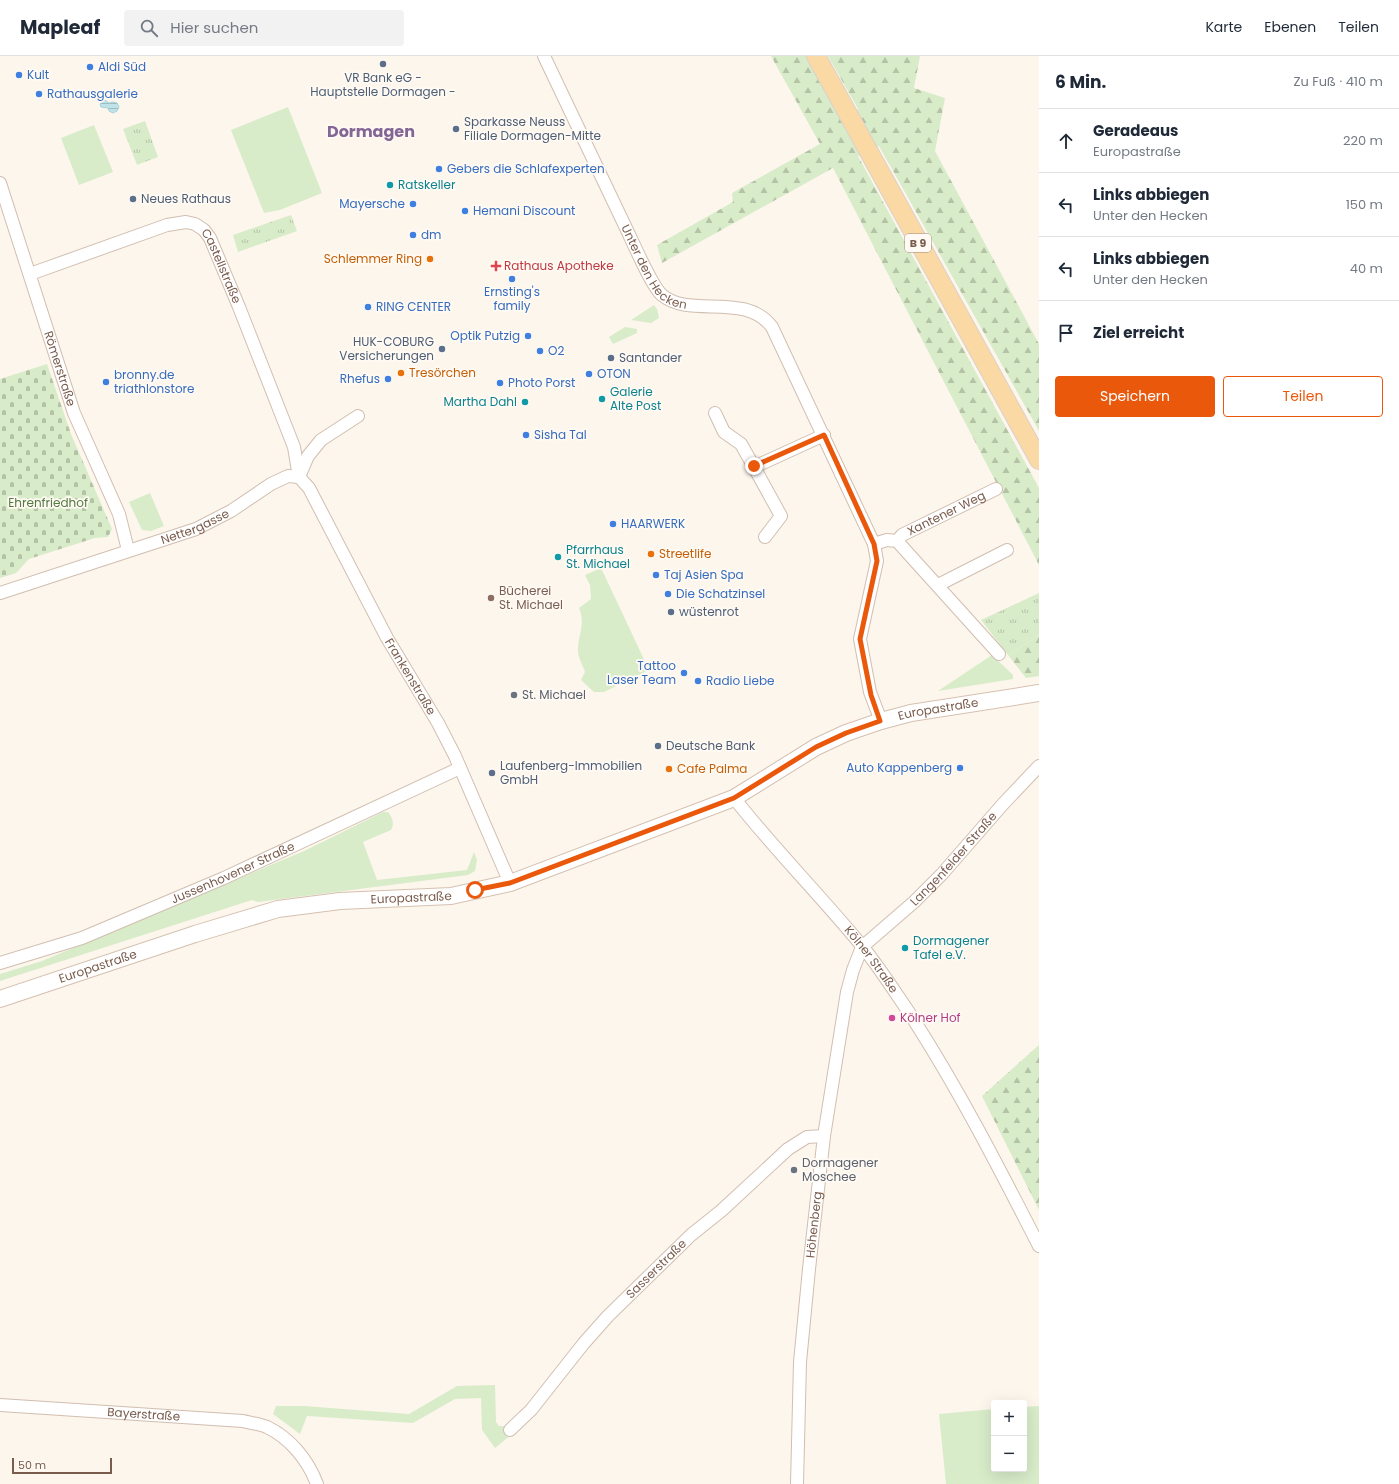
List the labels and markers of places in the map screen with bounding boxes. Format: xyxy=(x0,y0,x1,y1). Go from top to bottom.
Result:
place label: Aldi Süd xyxy=(98,58,146,75)
marker: VR Bank eG - Hauptstelle Dormagen - xyxy=(378,59,388,69)
marker: Aldi Süd xyxy=(85,62,95,72)
place label: Kult xyxy=(27,66,49,83)
place label: VR Bank eG - Hauptstelle Dormagen - xyxy=(310,69,456,100)
marker: Kult xyxy=(14,70,24,80)
place label: Rathausgalerie xyxy=(47,85,138,102)
marker: Rathausgalerie xyxy=(34,89,44,99)
place label: Sparkasse Neuss Filiale Dormagen-Mitte xyxy=(464,113,601,144)
marker: Sparkasse Neuss Filiale Dormagen-Mitte xyxy=(451,124,461,134)
place label: Gebers die Schlafexperten xyxy=(447,160,605,177)
marker: Gebers die Schlafexperten xyxy=(434,164,444,174)
place label: Ratskeller xyxy=(398,176,456,193)
marker: Ratskeller xyxy=(385,180,395,190)
place label: Neues Rathaus xyxy=(141,190,231,207)
marker: Neues Rathaus xyxy=(128,194,138,204)
place label: Mayersche xyxy=(339,195,405,212)
marker: Mayersche xyxy=(408,199,418,209)
place label: Hemani Discount xyxy=(473,202,575,219)
marker: Hemani Discount xyxy=(460,206,470,216)
place label: dm xyxy=(421,226,441,243)
marker: dm xyxy=(408,230,418,240)
place label: Schlemmer Ring xyxy=(324,250,422,267)
marker: Schlemmer Ring xyxy=(425,254,435,264)
place label: Rathaus Apotheke xyxy=(504,257,614,274)
marker: Rathaus Apotheke xyxy=(491,261,501,271)
marker: Ernsting's family xyxy=(507,274,517,284)
place label: Ernsting's family xyxy=(484,283,540,314)
place label: RING CENTER xyxy=(376,298,451,315)
marker: RING CENTER xyxy=(363,302,373,312)
place label: Optik Putzig xyxy=(450,327,520,344)
marker: Optik Putzig xyxy=(523,331,533,341)
place label: HUK-COBURG Versicherungen xyxy=(339,333,434,364)
place label: O2 xyxy=(548,342,564,359)
marker: HUK-COBURG Versicherungen xyxy=(437,344,447,354)
marker: O2 xyxy=(535,346,545,356)
place label: Santander xyxy=(619,349,683,366)
marker: Santander xyxy=(606,353,616,363)
place label: Tresörchen xyxy=(409,364,476,381)
place label: OTON xyxy=(597,365,631,382)
place label: bronny.de triathlonstore xyxy=(114,366,195,397)
marker: Tresörchen xyxy=(396,368,406,378)
marker: OTON xyxy=(584,369,594,379)
place label: Rhefus xyxy=(340,370,380,387)
marker: Rhefus xyxy=(383,374,393,384)
place label: Photo Porst xyxy=(508,374,575,391)
marker: bronny.de triathlonstore xyxy=(101,377,111,387)
marker: Photo Porst xyxy=(495,378,505,388)
place label: Galerie Alte Post xyxy=(610,383,661,414)
place label: Martha Dahl xyxy=(443,393,517,410)
marker: Galerie Alte Post xyxy=(597,394,607,404)
marker: Martha Dahl xyxy=(520,397,530,407)
place label: Sisha Tal xyxy=(534,426,587,443)
marker: Sisha Tal xyxy=(521,430,531,440)
place label: HAARWERK xyxy=(621,515,685,532)
marker: HAARWERK xyxy=(608,519,618,529)
place label: Pfarrhaus St. Michael xyxy=(566,541,630,572)
place label: Streetlife xyxy=(659,545,711,562)
marker: Streetlife xyxy=(646,549,656,559)
marker: Pfarrhaus St. Michael xyxy=(553,552,563,562)
place label: Taj Asien Spa xyxy=(664,566,744,583)
marker: Taj Asien Spa xyxy=(651,570,661,580)
place label: Bücherei St. Michael xyxy=(499,582,563,613)
place label: Die Schatzinsel xyxy=(676,585,765,602)
marker: Die Schatzinsel xyxy=(663,589,673,599)
marker: Bücherei St. Michael xyxy=(486,593,496,603)
place label: wüstenrot xyxy=(679,603,739,620)
marker: wüstenrot xyxy=(666,607,676,617)
place label: Tattoo Laser Team xyxy=(607,657,676,688)
marker: Tattoo Laser Team xyxy=(679,668,689,678)
place label: Radio Liebe xyxy=(706,672,775,689)
marker: Radio Liebe xyxy=(693,676,703,686)
place label: St. Michael xyxy=(522,686,586,703)
marker: St. Michael xyxy=(509,690,519,700)
place label: Deutsche Bank xyxy=(666,737,756,754)
marker: Deutsche Bank xyxy=(653,741,663,751)
place label: Laufenberg-Immobilien GmbH xyxy=(500,757,642,788)
place label: Auto Kappenberg xyxy=(846,759,952,776)
place label: Cafe Palma xyxy=(677,760,747,777)
marker: Auto Kappenberg xyxy=(955,763,965,773)
marker: Cafe Palma xyxy=(664,764,674,774)
marker: Laufenberg-Immobilien GmbH xyxy=(487,768,497,778)
place label: Dormagener Tafel e.V. xyxy=(913,932,990,963)
marker: Dormagener Tafel e.V. xyxy=(900,943,910,953)
place label: Kölner Hof xyxy=(900,1009,961,1026)
marker: Kölner Hof xyxy=(887,1013,897,1023)
place label: Dormagener Moschee xyxy=(802,1154,879,1185)
marker: Dormagener Moschee xyxy=(789,1165,799,1175)

